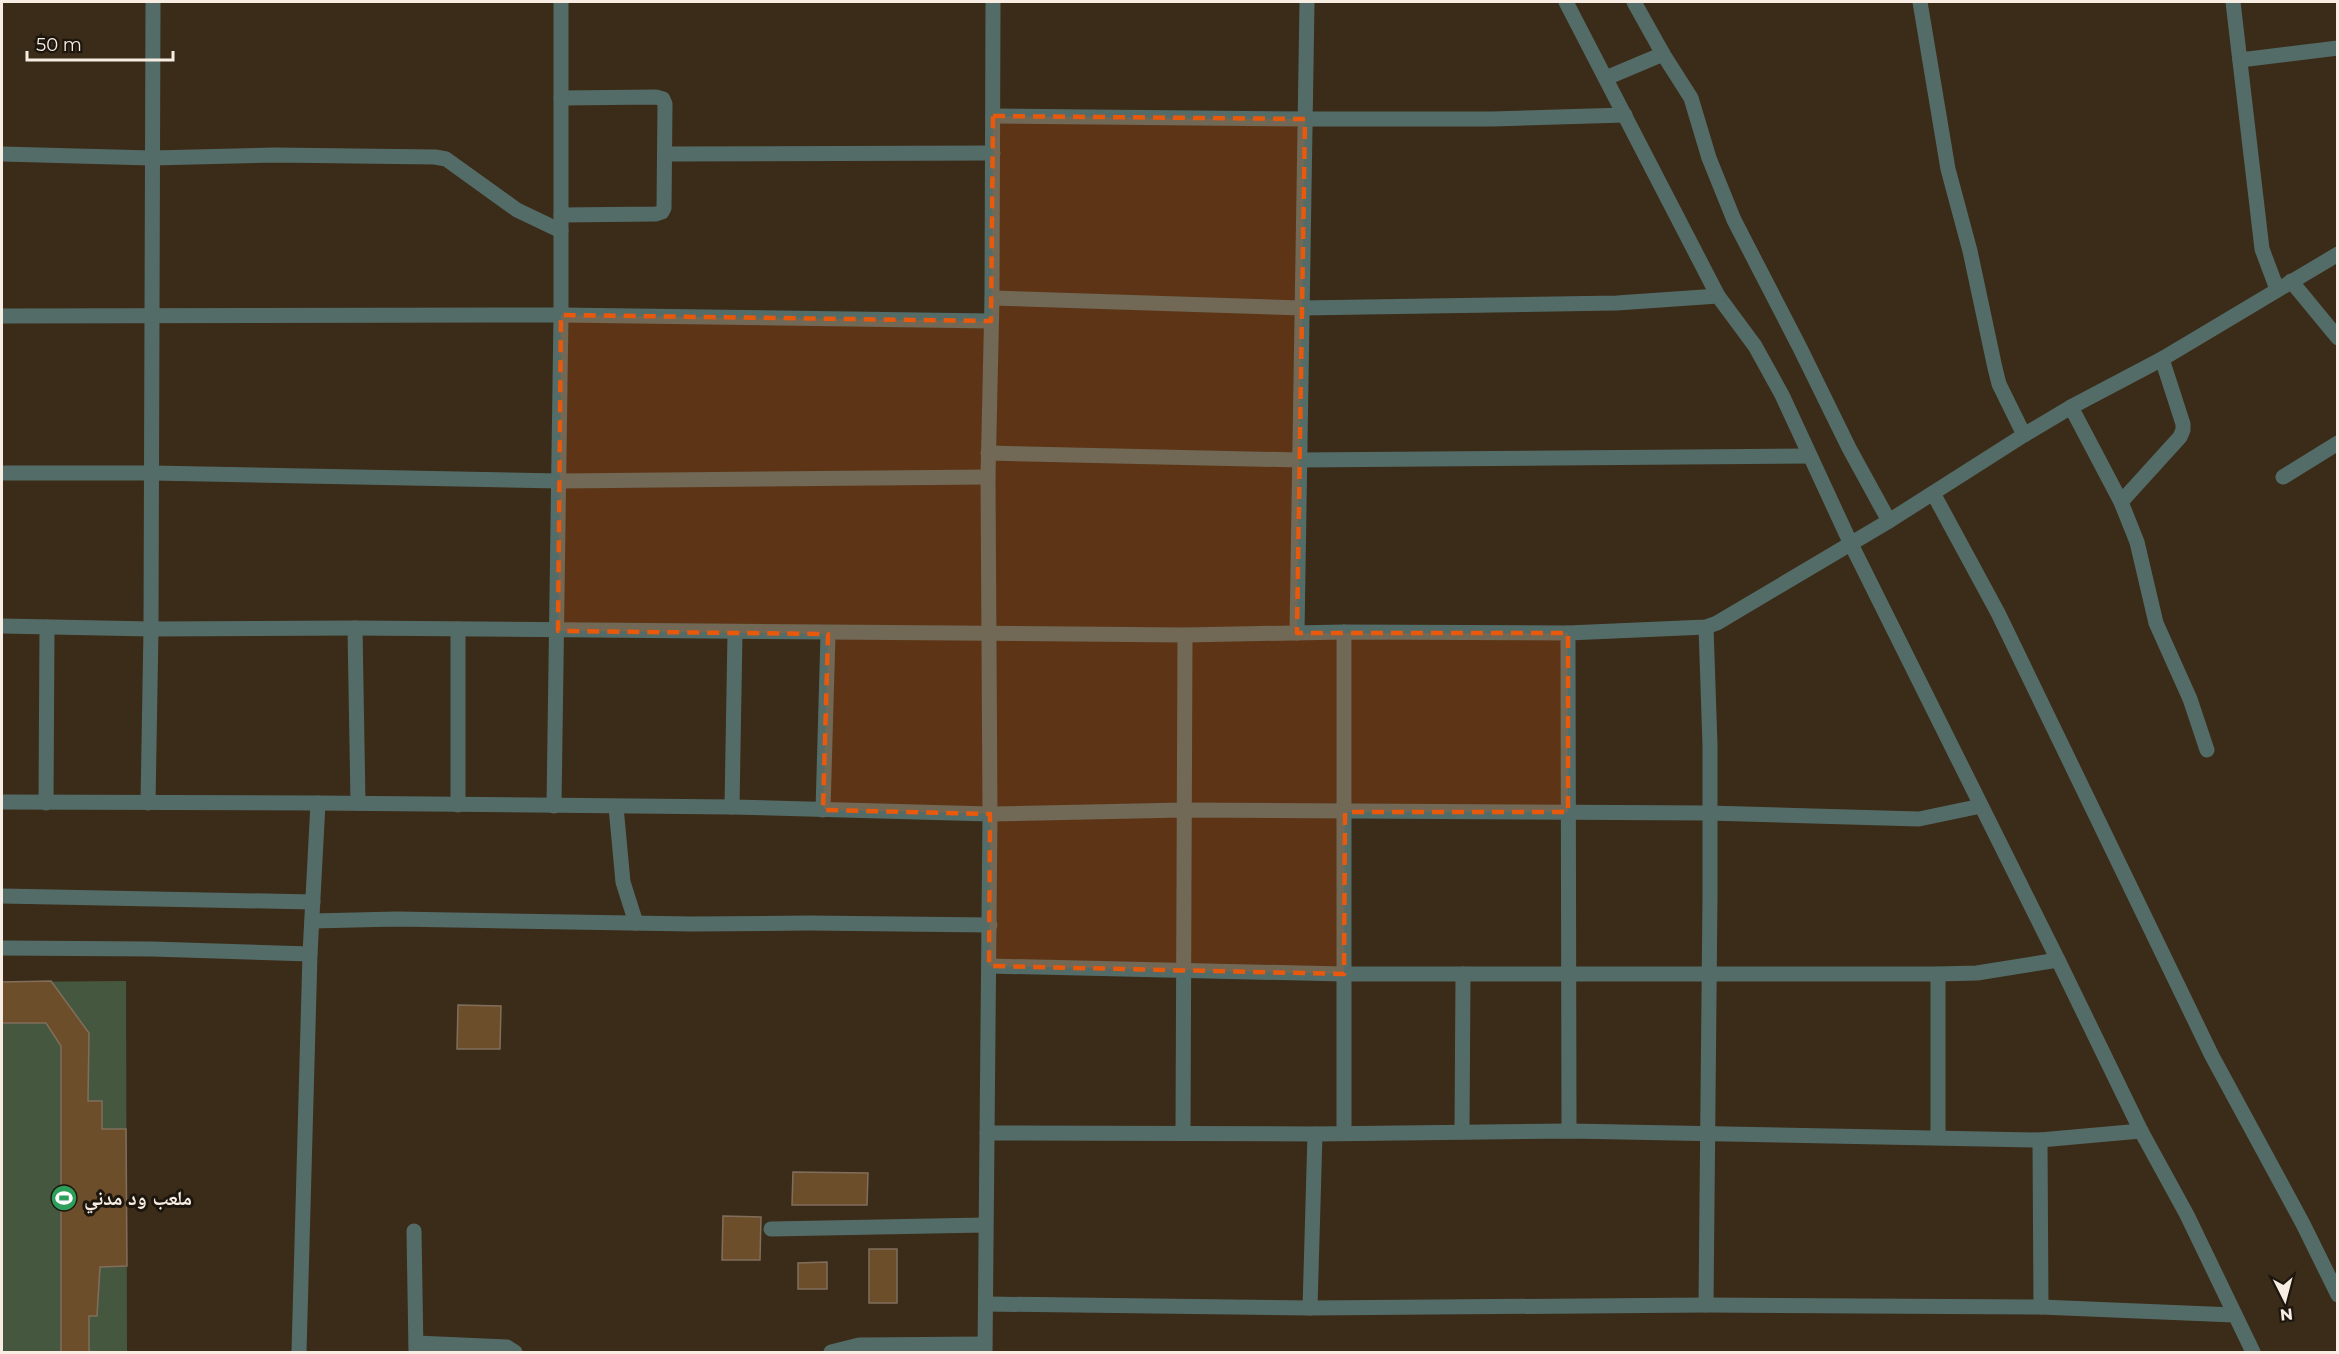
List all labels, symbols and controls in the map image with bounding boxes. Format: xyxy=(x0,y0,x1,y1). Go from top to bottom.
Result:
scale bar xyxy=(27,24,172,62)
text: 50 m xyxy=(36,34,82,56)
sports icon: ملعب ود مدني xyxy=(49,1183,79,1213)
place label: ملعب ود مدني xyxy=(84,1186,192,1214)
north arrow xyxy=(2255,1270,2315,1330)
text: N xyxy=(2279,1304,2294,1325)

